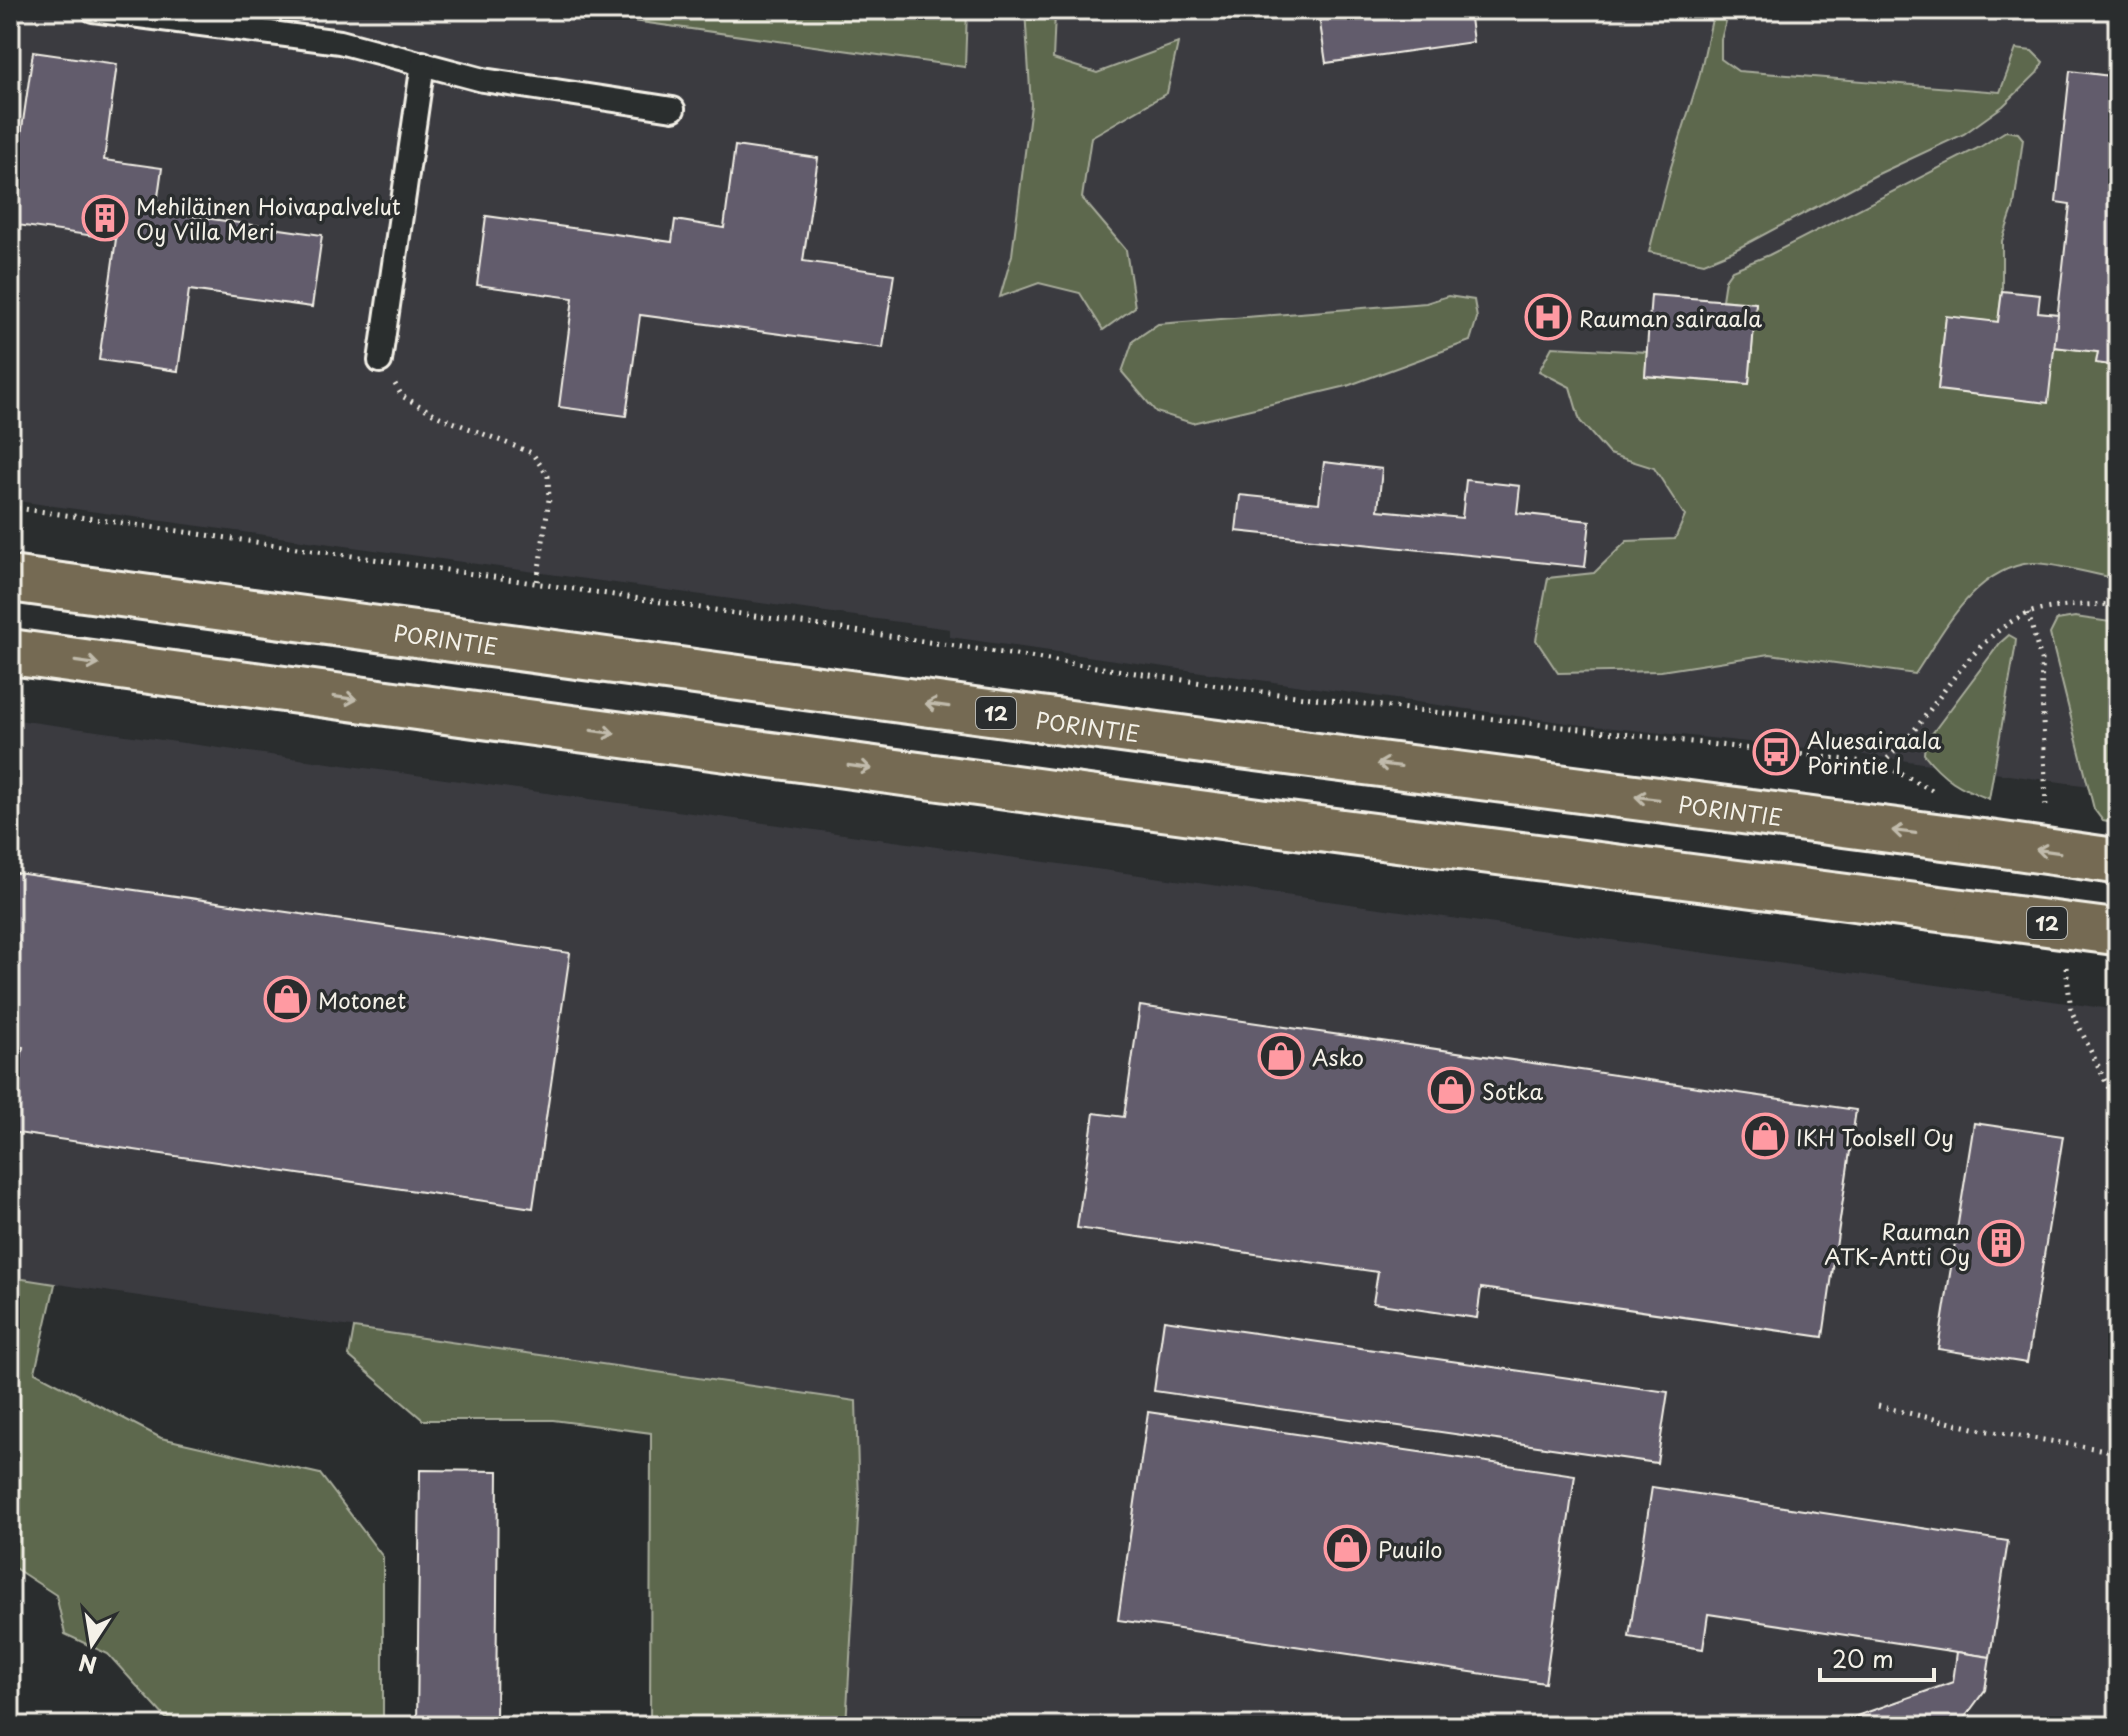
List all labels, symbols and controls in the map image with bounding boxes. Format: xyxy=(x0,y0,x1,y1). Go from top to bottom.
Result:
place label: Mehiläinen Hoivapalvelut Oy Villa Meri xyxy=(136,189,401,247)
building icon: Mehiläinen Hoivapalvelut Oy Villa Meri xyxy=(81,194,129,242)
hospital icon: Rauman sairaala xyxy=(1524,293,1572,341)
place label: Rauman sairaala xyxy=(1579,301,1762,334)
street label: PORINTIE xyxy=(392,615,500,662)
one-way arrow xyxy=(74,656,99,671)
one-way arrow xyxy=(331,690,358,705)
one-way arrow xyxy=(925,697,950,712)
road number: 12 xyxy=(976,697,1016,729)
street label: PORINTIE xyxy=(1034,702,1142,749)
place label: Aluesairaala Porintie I xyxy=(1807,723,1941,781)
one-way arrow xyxy=(590,725,615,740)
bus stop icon: Aluesairaala Porintie I xyxy=(1752,728,1800,776)
one-way arrow xyxy=(1377,757,1402,772)
one-way arrow xyxy=(847,760,872,775)
street label: PORINTIE xyxy=(1677,786,1785,833)
one-way arrow xyxy=(1634,791,1660,806)
one-way arrow xyxy=(1892,824,1918,839)
one-way arrow xyxy=(2036,843,2062,858)
road number: 12 xyxy=(2027,907,2067,939)
shop icon: Motonet xyxy=(263,975,311,1023)
place label: Motonet xyxy=(318,983,406,1016)
shop icon: Asko xyxy=(1257,1032,1305,1080)
place label: Asko xyxy=(1312,1040,1364,1073)
shop icon: Sotka xyxy=(1427,1066,1475,1114)
place label: Sotka xyxy=(1482,1074,1543,1107)
shop icon: IKH Toolsell Oy xyxy=(1741,1112,1789,1160)
place label: IKH Toolsell Oy xyxy=(1796,1120,1954,1153)
place label: Rauman ATK-Antti Oy xyxy=(1824,1214,1970,1272)
building icon: Rauman ATK-Antti Oy xyxy=(1977,1219,2025,1267)
shop icon: Puuilo xyxy=(1323,1524,1371,1572)
place label: Puuilo xyxy=(1378,1532,1442,1565)
north arrow xyxy=(52,1604,132,1684)
scale bar xyxy=(1820,1632,1934,1682)
text: 20 m xyxy=(1832,1640,1894,1676)
text: N xyxy=(76,1647,99,1683)

